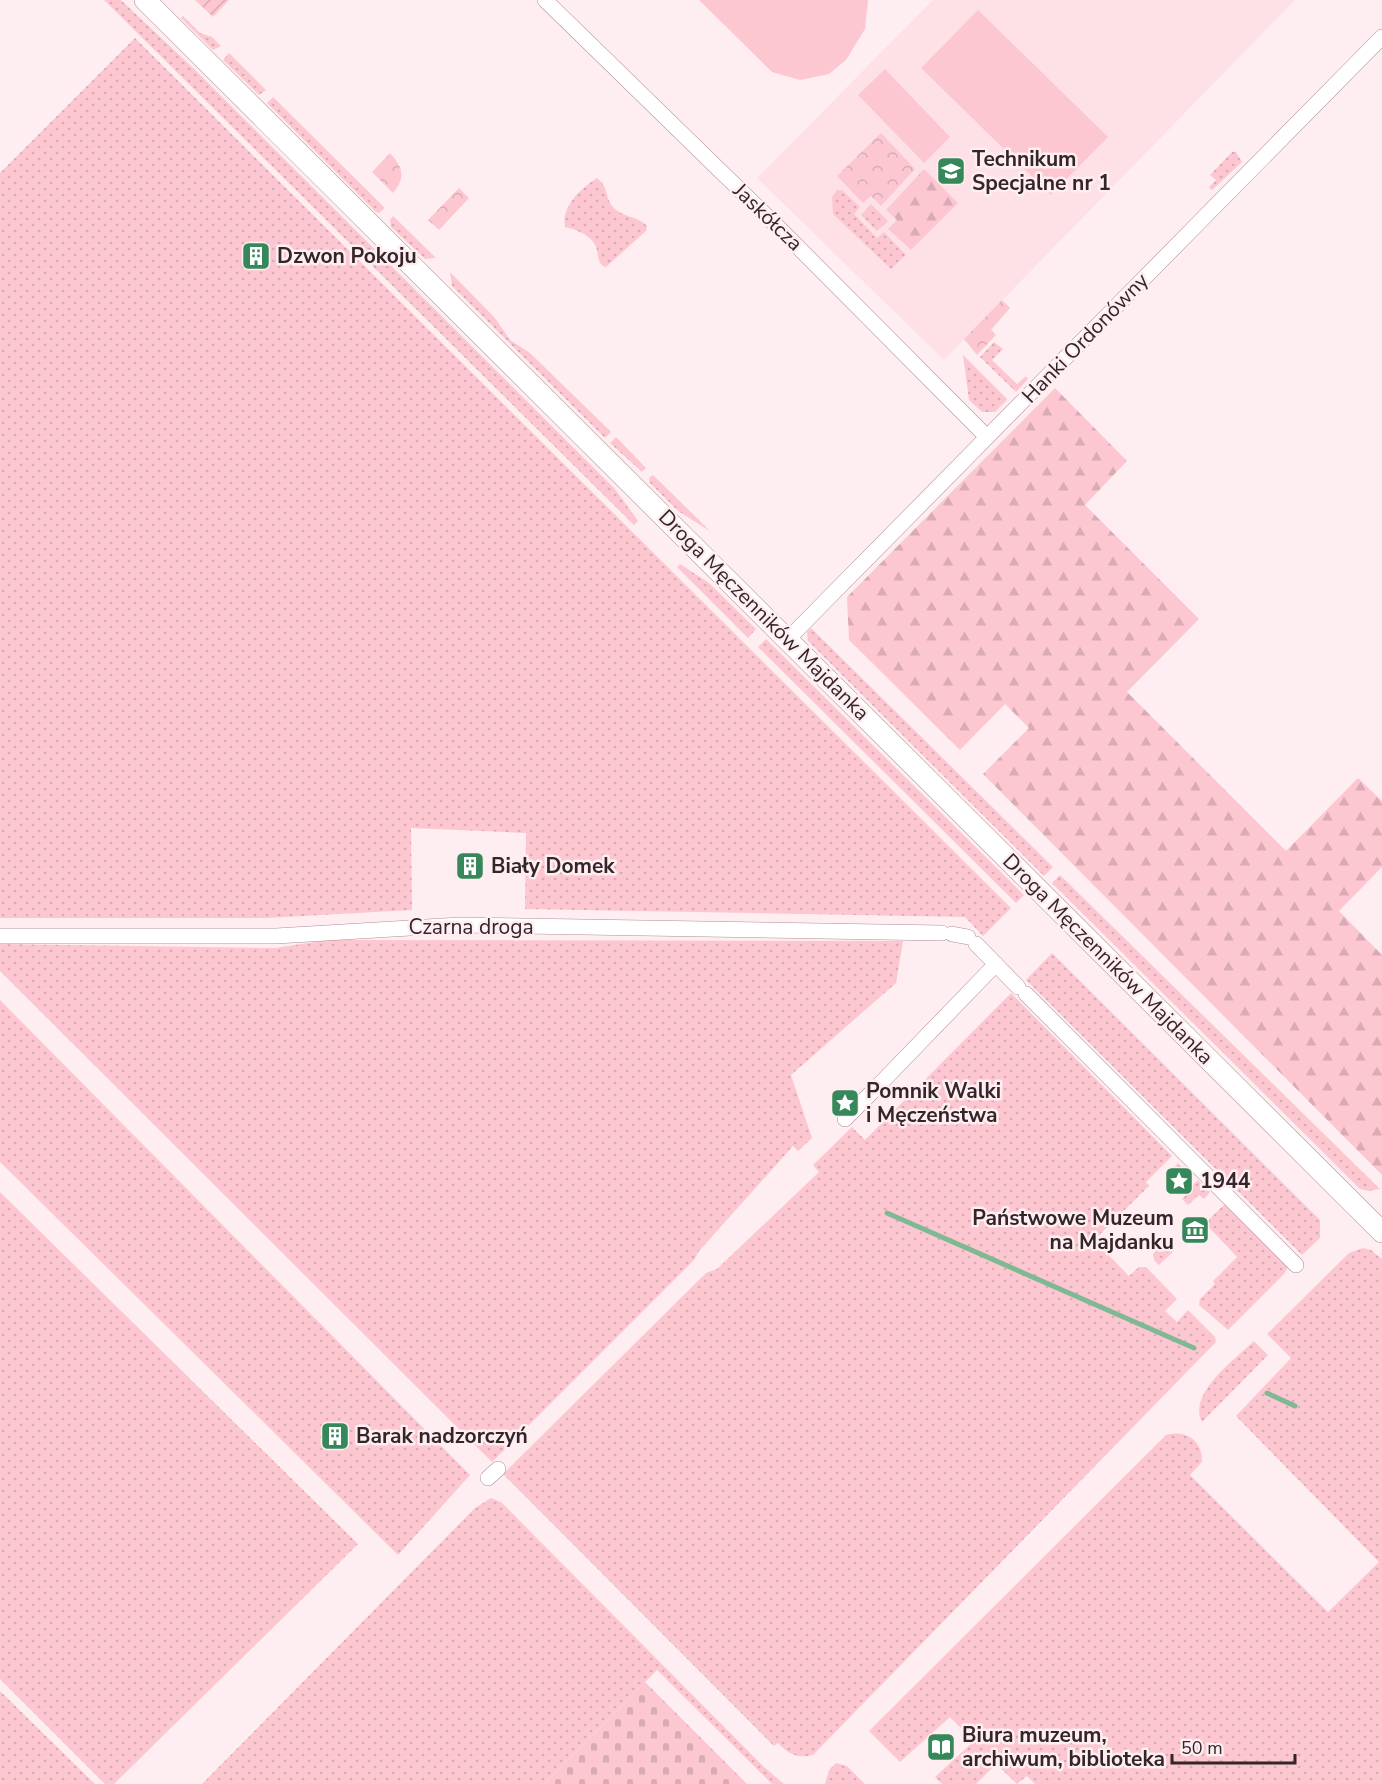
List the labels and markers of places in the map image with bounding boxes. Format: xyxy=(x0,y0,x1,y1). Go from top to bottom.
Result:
place label: Technikum Specjalne nr 1 xyxy=(972,145,1111,197)
school or university icon: Technikum Specjalne nr 1 xyxy=(935,155,967,187)
building icon: Dzwon Pokoju xyxy=(240,240,272,272)
place label: Dzwon Pokoju xyxy=(277,242,417,270)
building icon: Biały Domek xyxy=(454,850,486,882)
place label: Biały Domek xyxy=(491,852,615,880)
place label: Pomnik Walki i Męczeństwa xyxy=(866,1077,1001,1129)
place icon: Pomnik Walki i Męczeństwa xyxy=(829,1087,861,1119)
place icon: 1944 xyxy=(1163,1165,1195,1197)
place label: 1944 xyxy=(1200,1167,1251,1195)
place label: Państwowe Muzeum na Majdanku xyxy=(972,1204,1174,1256)
museum icon: Państwowe Muzeum na Majdanku xyxy=(1179,1214,1211,1246)
building icon: Barak nadzorczyń xyxy=(319,1420,351,1452)
place label: Barak nadzorczyń xyxy=(356,1422,528,1450)
place label: Biura muzeum, archiwum, biblioteka xyxy=(962,1721,1165,1773)
library icon: Biura muzeum, archiwum, biblioteka xyxy=(925,1731,957,1763)

